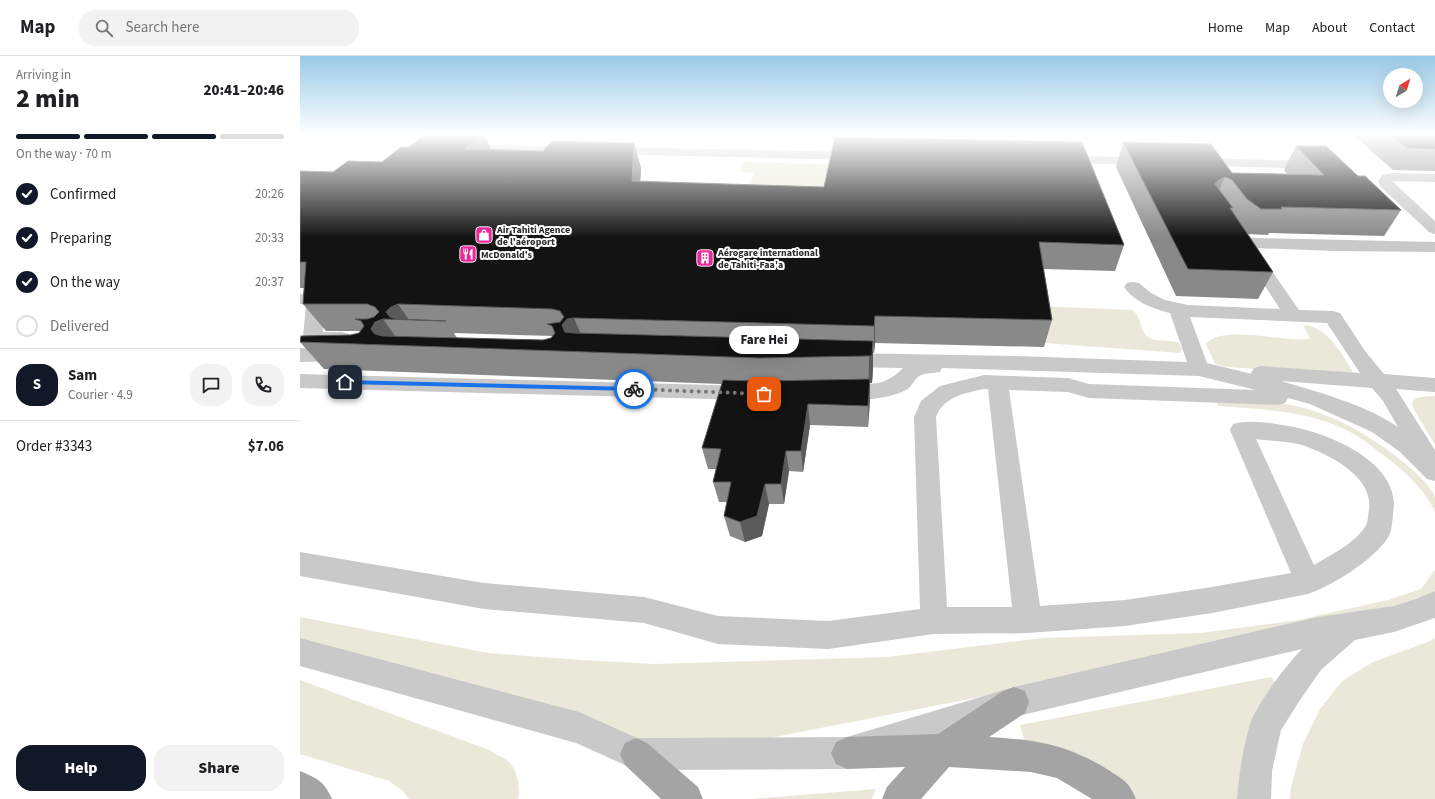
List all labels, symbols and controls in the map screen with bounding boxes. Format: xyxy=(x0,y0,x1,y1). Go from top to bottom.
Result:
search box xyxy=(79,10,359,46)
text: Map xyxy=(20,14,55,41)
icon: search xyxy=(93,17,115,39)
text: Search here xyxy=(125,17,199,38)
text: Home xyxy=(1208,18,1243,38)
text: Map xyxy=(1265,18,1290,38)
text: About xyxy=(1312,18,1347,38)
text: Contact xyxy=(1369,18,1415,38)
text: Arriving in xyxy=(16,66,71,84)
north arrow xyxy=(1383,68,1423,108)
map controls xyxy=(1383,68,1423,108)
text: 2 min xyxy=(16,80,80,117)
text: 20:41–20:46 xyxy=(203,80,284,101)
text: On the way · 70 m xyxy=(16,145,111,163)
icon: check xyxy=(16,183,38,205)
text: Confirmed xyxy=(50,184,116,205)
text: 20:26 xyxy=(255,185,284,203)
place label: Air Tahiti Agence de l'aéroport xyxy=(496,223,570,249)
shop icon: Air Tahiti Agence de l'aéroport xyxy=(474,225,494,245)
icon: check xyxy=(16,227,38,249)
text: Preparing xyxy=(50,228,111,249)
text: 20:33 xyxy=(255,229,284,247)
restaurant icon: McDonald's xyxy=(458,244,478,264)
place label: Aérogare international de Tahiti-Faa'a xyxy=(717,246,818,272)
place label: McDonald's xyxy=(481,248,533,262)
building icon: Aérogare international de Tahiti-Faa'a xyxy=(695,248,715,268)
icon: check xyxy=(16,271,38,293)
text: On the way xyxy=(50,272,120,293)
text: 20:37 xyxy=(255,273,284,291)
text: Delivered xyxy=(50,316,109,337)
callout: Fare Hei xyxy=(729,326,799,354)
text: Fare Hei xyxy=(740,331,788,349)
button: chat xyxy=(190,364,232,406)
button: phone xyxy=(242,364,284,406)
text: Sam xyxy=(68,365,97,386)
pin xyxy=(328,365,362,399)
courier xyxy=(614,369,654,409)
icon: home xyxy=(334,371,356,393)
text: S xyxy=(33,374,41,395)
pin xyxy=(747,377,781,411)
icon: bike xyxy=(623,378,645,400)
icon: bag xyxy=(753,383,775,405)
text: Courier · 4.9 xyxy=(68,386,133,404)
text: Order #3343 xyxy=(16,436,92,457)
text: $7.06 xyxy=(248,436,284,457)
button: Help xyxy=(16,745,146,791)
button: Share xyxy=(154,745,284,791)

